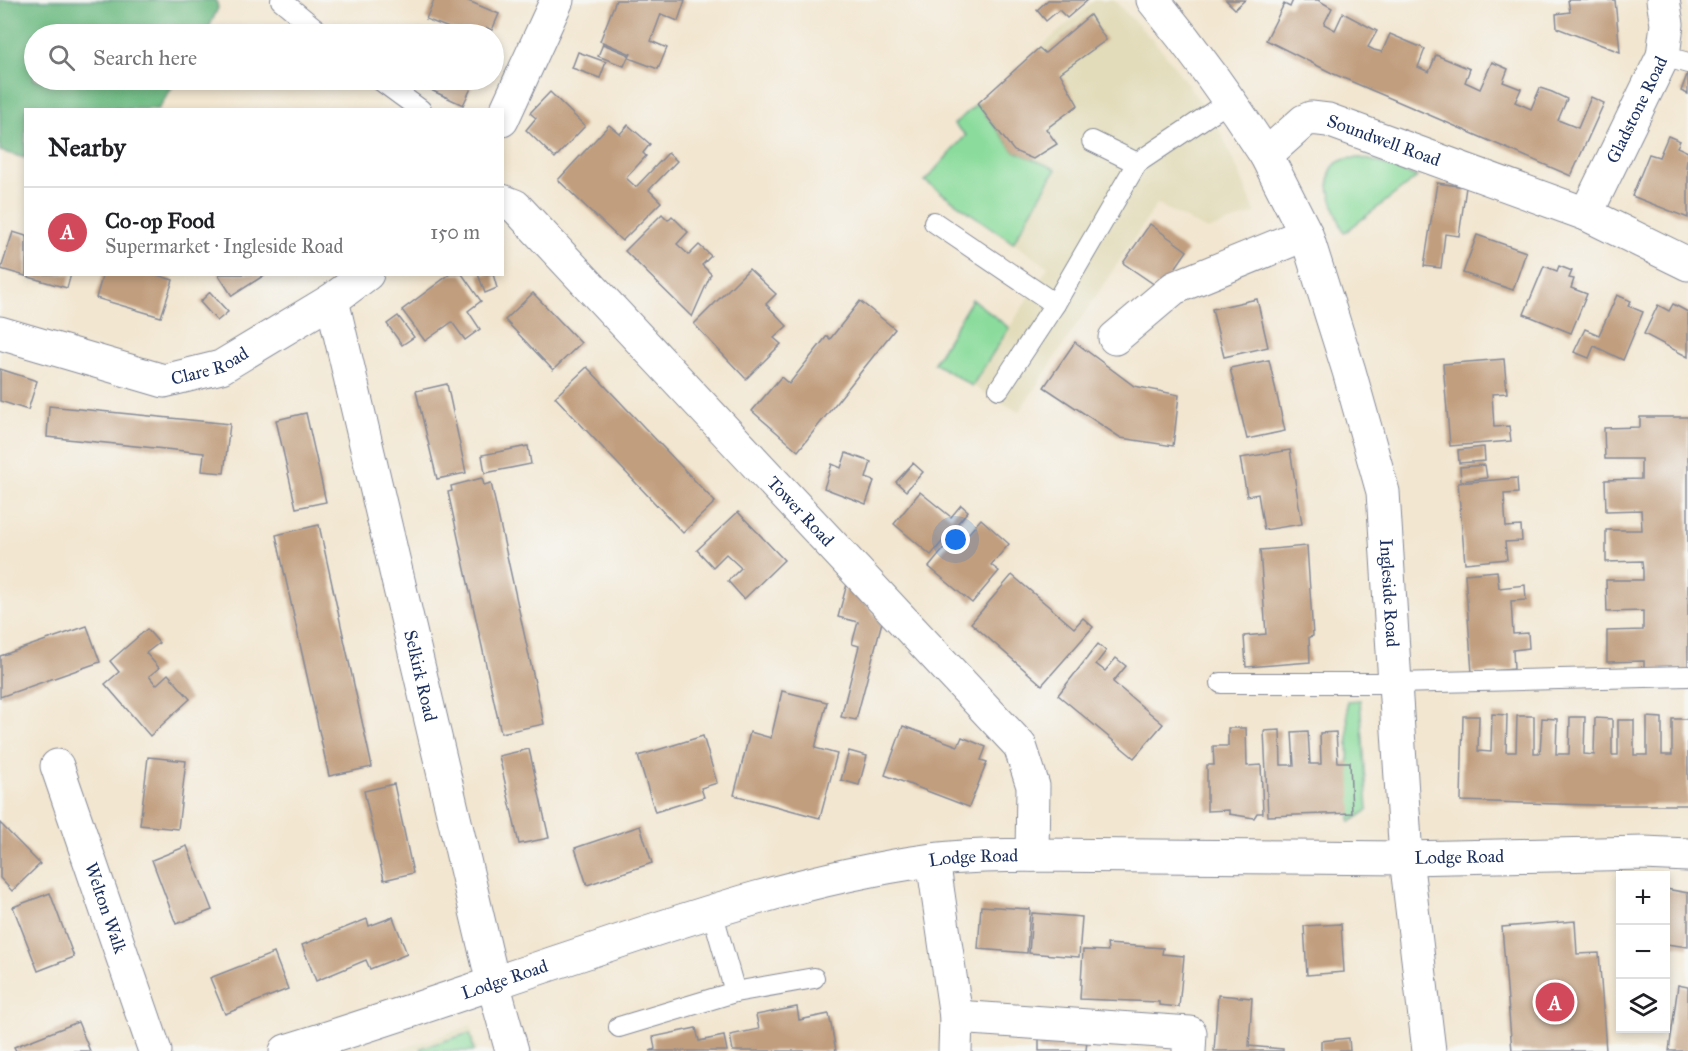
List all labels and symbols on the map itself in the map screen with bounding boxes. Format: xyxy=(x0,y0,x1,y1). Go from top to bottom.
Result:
street label: Gladstone Road xyxy=(1601,53,1672,167)
street label: Soundwell Road xyxy=(1324,110,1443,171)
street label: Clare Road xyxy=(169,342,252,390)
street label: Tower Road xyxy=(762,472,839,551)
your location xyxy=(941,525,970,554)
street label: Ingleside Road xyxy=(1375,538,1404,648)
street label: Selkirk Road xyxy=(399,628,442,724)
street label: Lodge Road xyxy=(927,844,1018,871)
street label: Lodge Road xyxy=(1414,845,1504,869)
street label: Welton Walk xyxy=(80,859,132,957)
street label: Lodge Road xyxy=(459,955,551,1004)
pin: A xyxy=(1536,980,1574,1024)

